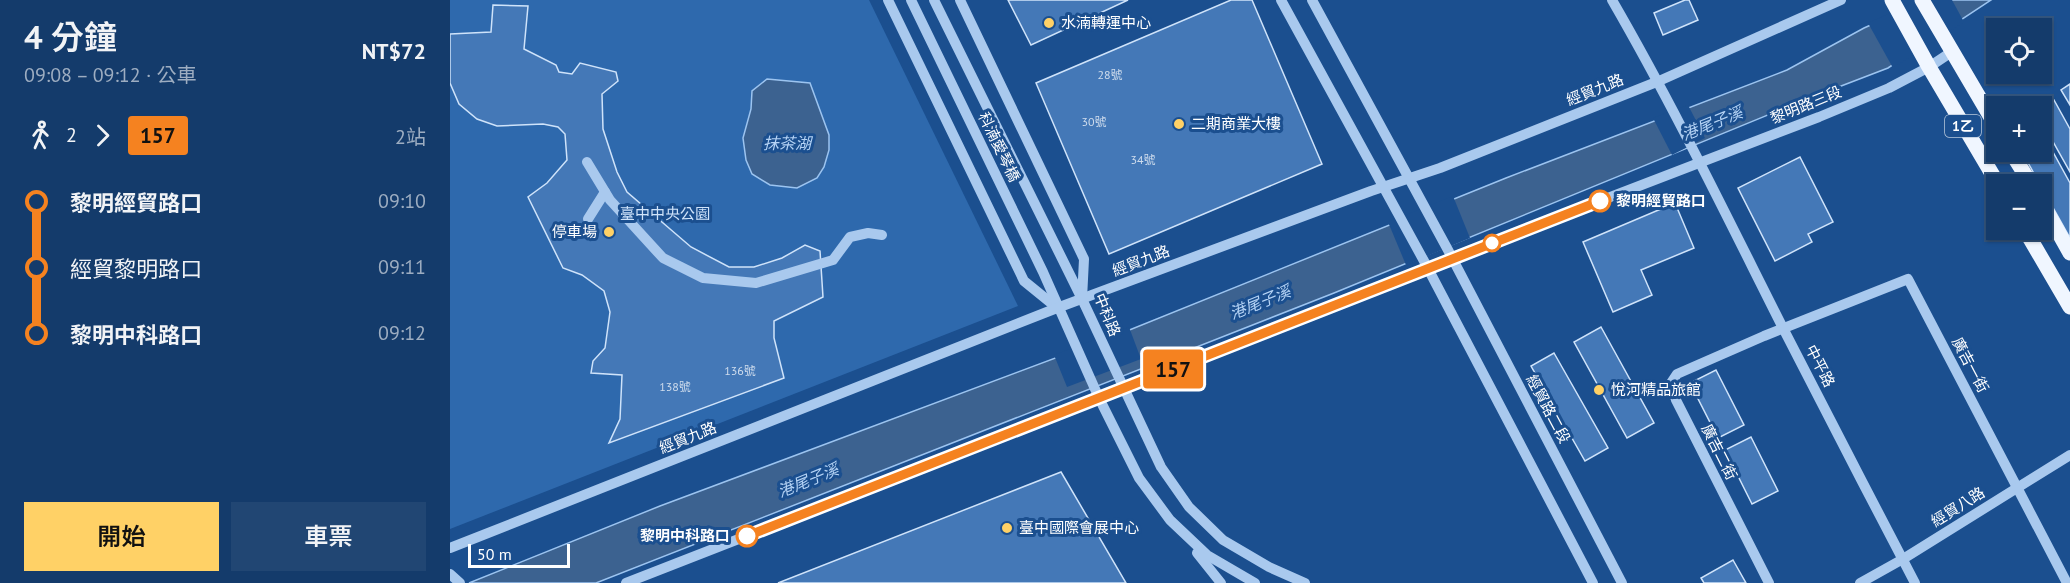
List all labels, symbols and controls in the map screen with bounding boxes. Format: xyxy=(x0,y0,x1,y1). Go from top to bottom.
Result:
place label: 水湳轉運中心 xyxy=(1061,13,1151,32)
text: 4 分鐘 xyxy=(24,15,117,58)
marker: 水湳轉運中心 xyxy=(1042,16,1056,30)
map controls xyxy=(1986,18,2052,240)
button: locate xyxy=(1986,18,2052,84)
text: NT$72 xyxy=(362,37,426,65)
text: 09:08 – 09:12 · 公車 xyxy=(24,62,197,88)
house number: 28號 xyxy=(1097,67,1123,82)
street label: 經貿九路 xyxy=(1563,69,1626,110)
street label: 黎明路三段 xyxy=(1767,82,1844,127)
button: + xyxy=(1986,96,2052,162)
water label: 港尾子溪 xyxy=(1679,101,1747,144)
street label: 科湳愛琴橋 xyxy=(974,109,1024,185)
house number: 30號 xyxy=(1081,114,1107,129)
place label: 二期商業大樓 xyxy=(1191,114,1281,133)
road number: 1乙 xyxy=(1945,115,1981,137)
marker: 二期商業大樓 xyxy=(1172,117,1186,131)
icon: walk xyxy=(24,119,57,152)
icon: forward xyxy=(86,119,119,152)
text: 2 xyxy=(66,122,77,148)
text: 157 xyxy=(140,122,176,149)
text: 2站 xyxy=(395,124,426,150)
water label: 抹茶湖 xyxy=(763,133,814,153)
house number: 34號 xyxy=(1130,152,1156,167)
button: − xyxy=(1986,174,2052,240)
text: 09:10 xyxy=(378,188,426,214)
text: 黎明經貿路口 xyxy=(70,189,202,217)
marker: 黎明經貿路口 xyxy=(1589,190,1611,212)
place label: 黎明經貿路口 xyxy=(1616,191,1706,210)
park label: 臺中中央公園 xyxy=(620,204,710,223)
place label: 停車場 xyxy=(552,222,597,241)
marker: 停車場 xyxy=(602,225,616,239)
unlabelled marker xyxy=(1483,234,1501,252)
street label: 經貿九路 xyxy=(1109,241,1172,280)
text: 09:11 xyxy=(378,254,426,280)
text: 經貿黎明路口 xyxy=(70,255,202,283)
water label: 港尾子溪 xyxy=(1227,280,1295,323)
street label: 中科路 xyxy=(1090,290,1125,339)
text: 09:12 xyxy=(378,320,426,346)
text: 黎明中科路口 xyxy=(70,321,202,349)
street label: 廣吉一街 xyxy=(1948,334,1993,396)
street label: 中平路 xyxy=(1802,341,1839,390)
line badge: 157 xyxy=(1138,350,1208,388)
text: 157 xyxy=(1155,356,1191,383)
house number: 136號 xyxy=(724,363,756,378)
street label: 經貿路二段 xyxy=(1522,371,1574,446)
house number: 138號 xyxy=(659,379,691,394)
place label: 悅河精品旅館 xyxy=(1611,380,1701,399)
marker: 悅河精品旅館 xyxy=(1592,383,1606,397)
street label: 經貿九路 xyxy=(656,417,719,458)
street label: 廣吉二街 xyxy=(1697,421,1742,483)
water label: 港尾子溪 xyxy=(775,458,843,501)
street label: 經貿八路 xyxy=(1927,483,1988,531)
button: 開始 xyxy=(24,502,219,571)
button: 車票 xyxy=(231,502,426,571)
place label: 臺中國際會展中心 xyxy=(1019,518,1139,537)
marker: 臺中國際會展中心 xyxy=(1000,521,1014,535)
marker: 黎明中科路口 xyxy=(736,525,758,547)
place label: 黎明中科路口 xyxy=(640,526,730,545)
scale bar xyxy=(468,541,570,568)
text: 50 m xyxy=(477,544,512,564)

